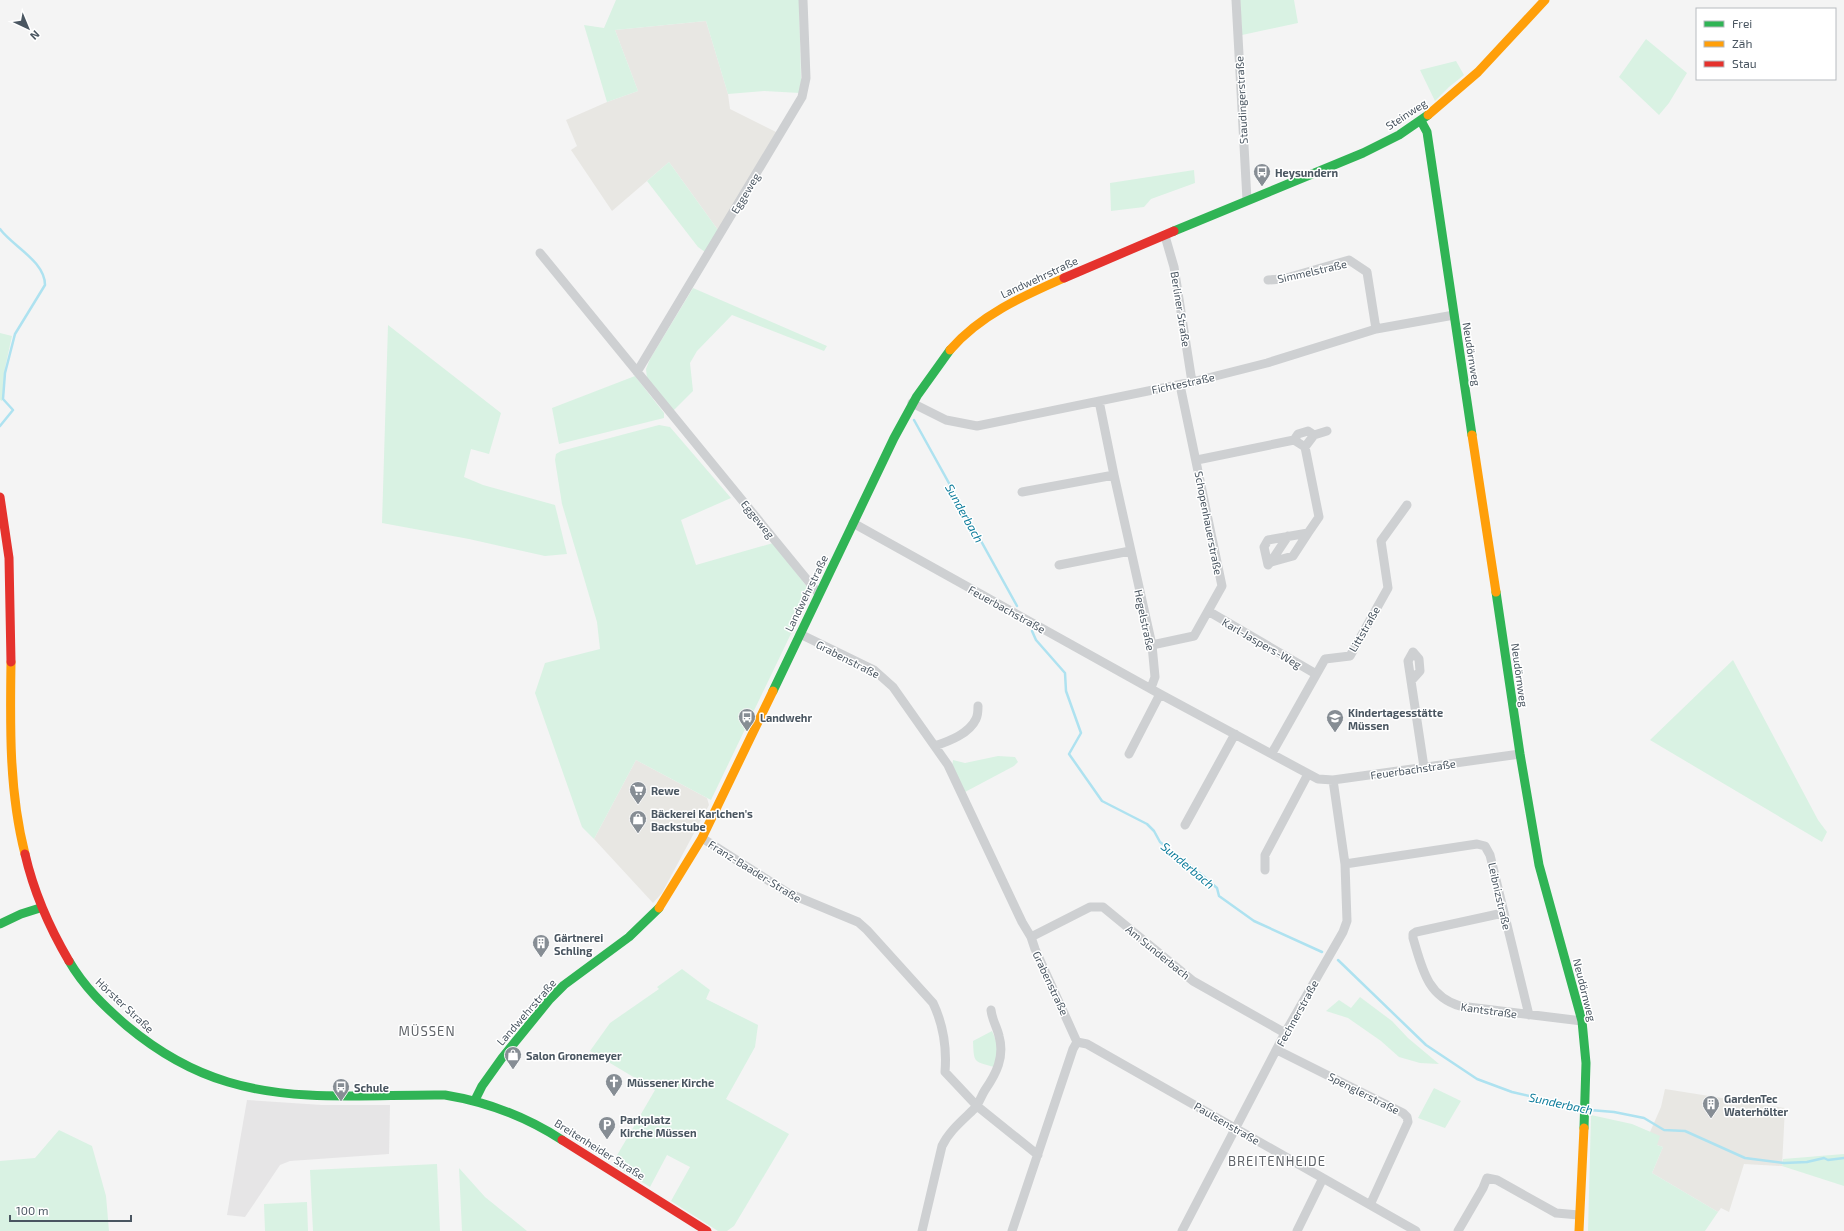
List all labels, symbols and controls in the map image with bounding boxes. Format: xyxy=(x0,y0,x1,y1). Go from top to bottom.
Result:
north arrow xyxy=(8,8,48,48)
legend xyxy=(1696,8,1836,80)
text: Frei xyxy=(1732,16,1752,30)
text: N xyxy=(28,28,43,43)
text: Zäh xyxy=(1732,36,1752,50)
street label: Staudingerstraße xyxy=(1232,56,1250,144)
text: Stau xyxy=(1732,56,1757,70)
street label: Steinweg xyxy=(1383,96,1429,132)
bus stop icon: Heysundern xyxy=(1252,162,1272,187)
place label: Heysundern xyxy=(1275,166,1338,180)
street label: Eggeweg xyxy=(728,170,762,216)
street label: Landwehrstraße xyxy=(998,253,1080,301)
street label: Simmelstraße xyxy=(1276,257,1348,285)
street label: Berliner Straße xyxy=(1169,270,1193,348)
street label: Neudörnweg xyxy=(1461,321,1483,387)
street label: Fichtestraße xyxy=(1150,370,1216,396)
street label: Schopenhauerstraße xyxy=(1193,470,1225,576)
water label: Sunderbach xyxy=(943,481,987,545)
street label: Eggeweg xyxy=(739,497,777,541)
street label: Landwehrstraße xyxy=(782,552,830,633)
street label: Feuerbachstraße xyxy=(966,582,1048,636)
street label: Hegelstraße xyxy=(1132,588,1158,652)
street label: Littstraße xyxy=(1346,604,1382,654)
street label: Karl-Jaspers-Weg xyxy=(1220,615,1304,671)
street label: Grabenstraße xyxy=(814,637,882,681)
street label: Neudörnweg xyxy=(1509,642,1531,708)
place label: Kindertagesstätte Müssen xyxy=(1348,706,1443,732)
bus stop icon: Landwehr xyxy=(737,707,757,732)
school or university icon: Kindertagesstätte Müssen xyxy=(1325,708,1345,733)
place label: Landwehr xyxy=(760,711,812,724)
street label: Feuerbachstraße xyxy=(1370,757,1457,781)
supermarket icon: Rewe xyxy=(628,780,648,805)
place label: Rewe xyxy=(651,784,680,797)
place label: Bäckerei Karlchen's Backstube xyxy=(651,807,753,833)
shop icon: Bäckerei Karlchen's Backstube xyxy=(628,809,648,834)
street label: Franz-Baader-Straße xyxy=(706,837,804,905)
water label: Sunderbach xyxy=(1159,839,1217,891)
street label: Leibnizstraße xyxy=(1486,861,1514,931)
street label: Am Sunderbach xyxy=(1123,922,1193,982)
place label: Gärtnerei Schling xyxy=(554,931,603,957)
building icon: Gärtnerei Schling xyxy=(531,933,551,958)
street label: Grabenstraße xyxy=(1030,949,1072,1017)
street label: Neudörnweg xyxy=(1571,957,1599,1023)
street label: Hörster Straße xyxy=(93,975,157,1035)
street label: Landwehrstraße xyxy=(494,976,558,1048)
street label: Fechnerstraße xyxy=(1273,978,1321,1048)
street label: Kantstraße xyxy=(1460,1000,1518,1020)
district label: MÜSSEN xyxy=(398,1023,456,1039)
shop icon: Salon Gronemeyer xyxy=(503,1045,523,1070)
place label: Salon Gronemeyer xyxy=(526,1049,622,1063)
street label: Spenglerstraße xyxy=(1326,1069,1402,1117)
church icon: Müssener Kirche xyxy=(604,1072,624,1097)
place label: Müssener Kirche xyxy=(627,1076,714,1089)
bus stop icon: Schule xyxy=(331,1077,351,1102)
place label: Schule xyxy=(354,1081,389,1094)
water label: Sunderbach xyxy=(1528,1089,1594,1117)
place label: GardenTec Waterhölter xyxy=(1724,1092,1789,1118)
building icon: GardenTec Waterhölter xyxy=(1701,1094,1721,1119)
street label: Paulsenstraße xyxy=(1192,1099,1262,1147)
place label: Parkplatz Kirche Müssen xyxy=(620,1113,697,1139)
parking icon: Parkplatz Kirche Müssen xyxy=(597,1115,617,1140)
street label: Breitenheider Straße xyxy=(552,1116,648,1182)
district label: BREITENHEIDE xyxy=(1228,1153,1326,1169)
scale bar xyxy=(10,1197,131,1223)
text: 100 m xyxy=(16,1203,48,1217)

